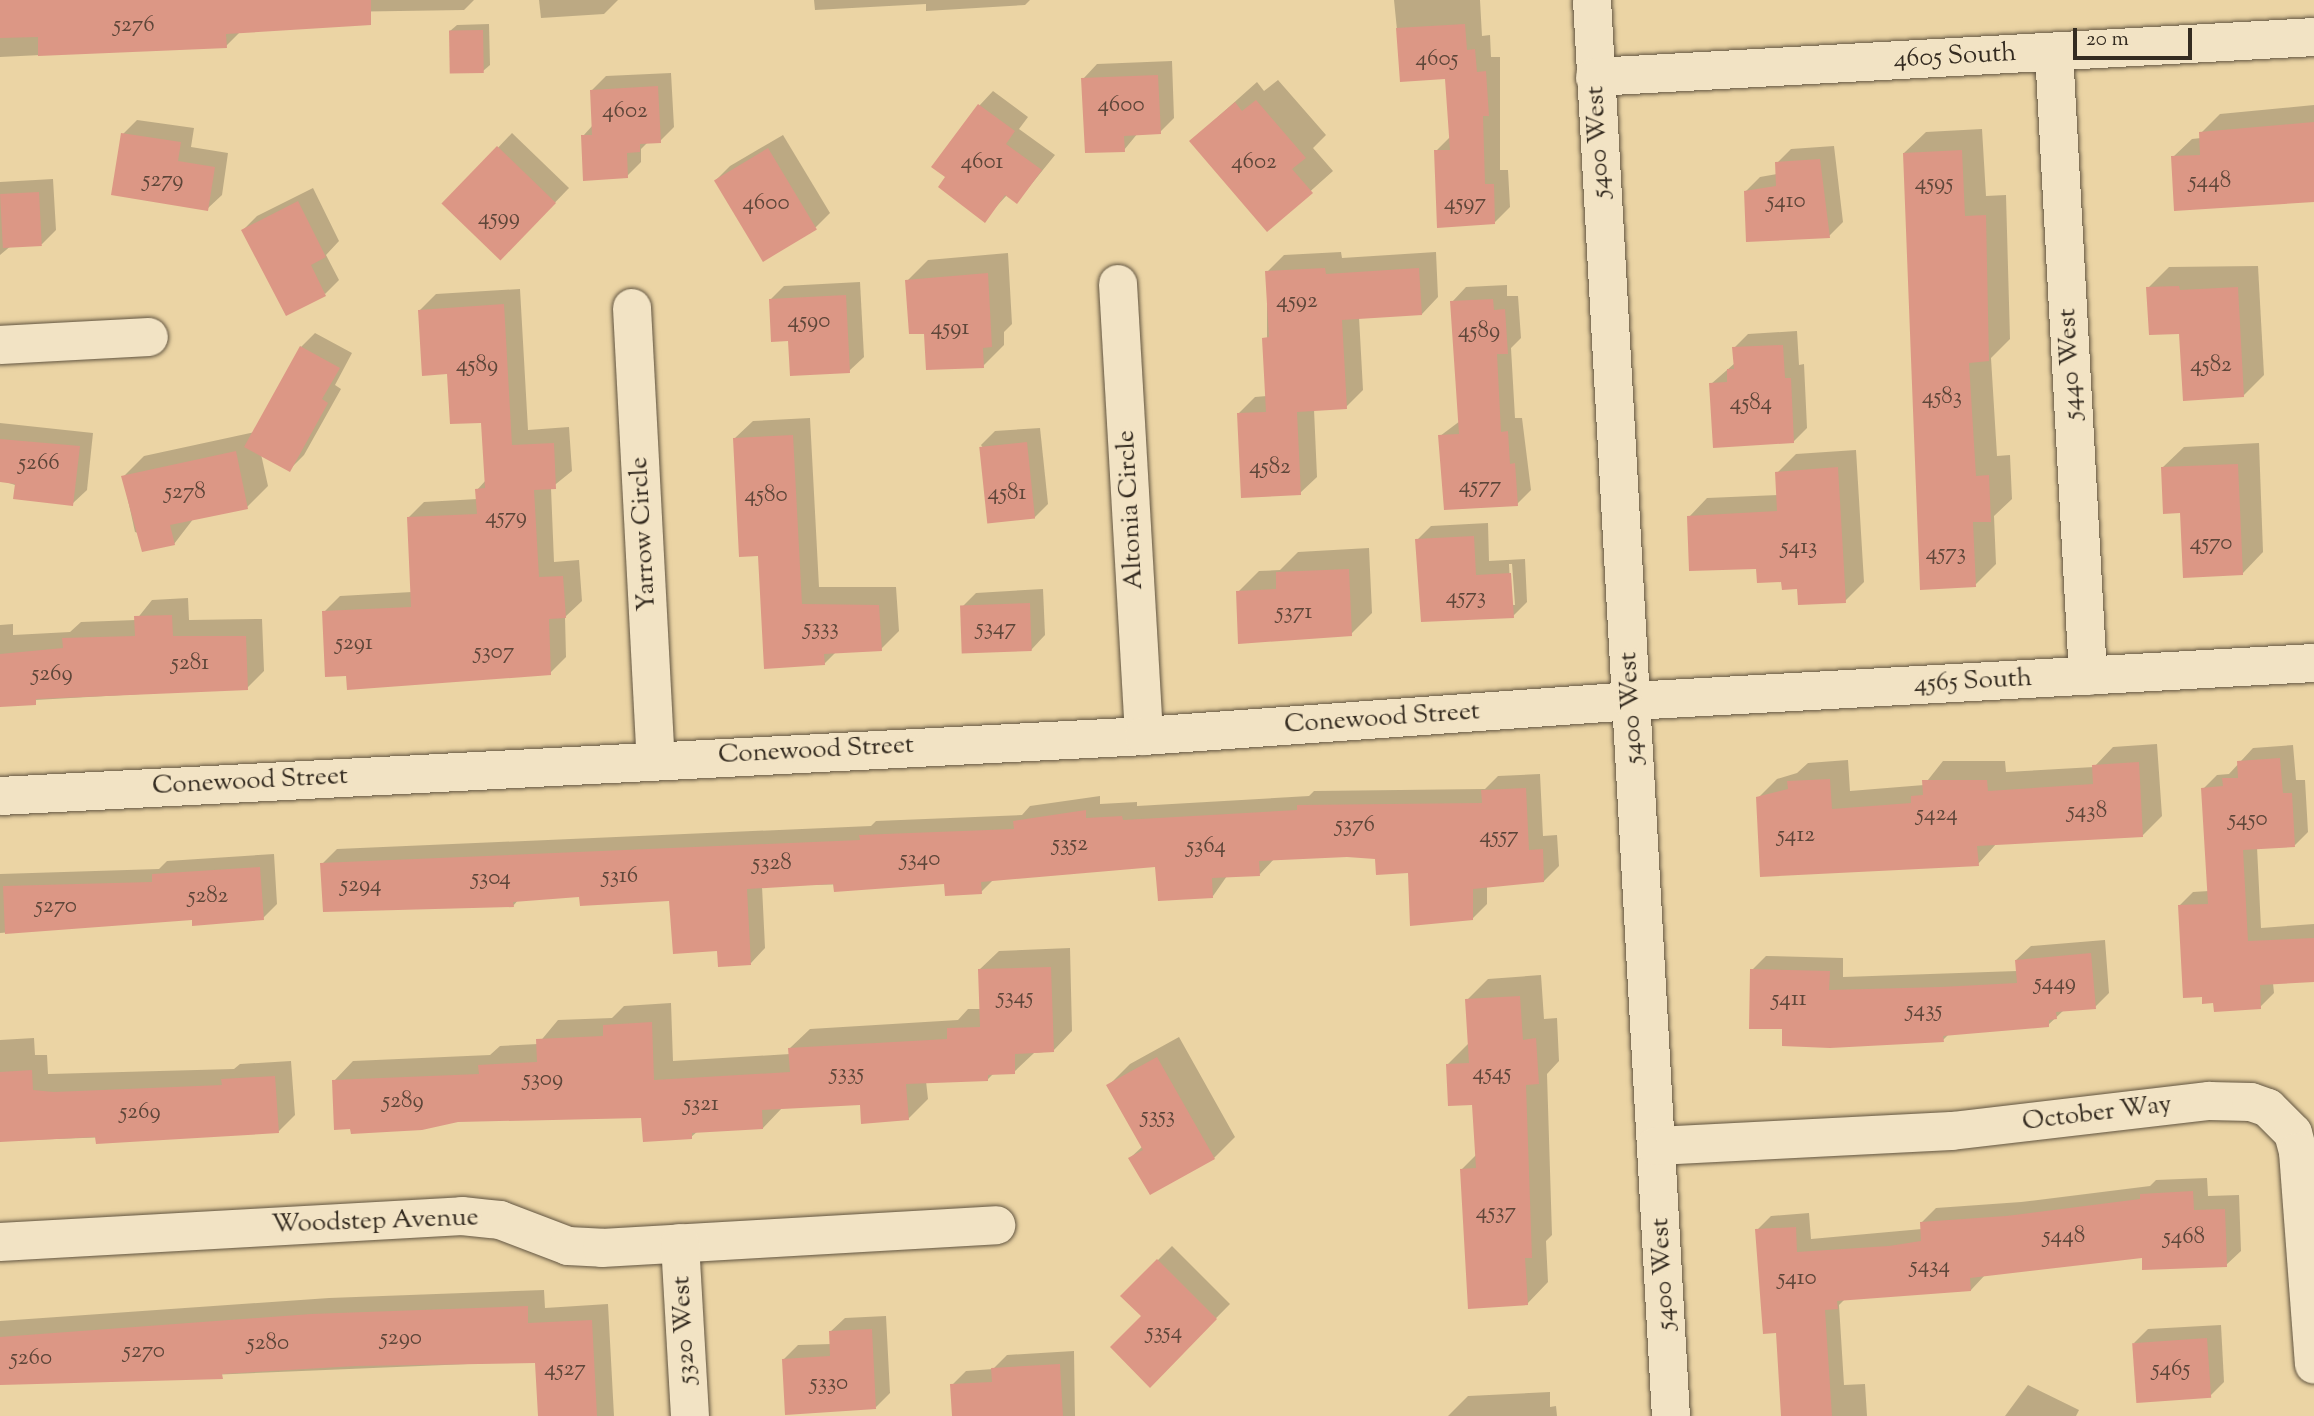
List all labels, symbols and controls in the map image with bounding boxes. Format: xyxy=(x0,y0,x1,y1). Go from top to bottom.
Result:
house number: 5276 xyxy=(113,12,155,40)
scale bar xyxy=(2076,14,2195,58)
text: 20 m xyxy=(2086,25,2129,55)
street label: 4605 South xyxy=(1893,38,2017,76)
house number: 4605 xyxy=(1416,46,1458,74)
street label: 5400 West xyxy=(1580,85,1618,199)
house number: 4600 xyxy=(1097,92,1145,120)
house number: 4602 xyxy=(602,98,648,126)
house number: 4601 xyxy=(961,149,1003,177)
house number: 4602 xyxy=(1231,149,1277,177)
house number: 5279 xyxy=(143,167,183,195)
house number: 5448 xyxy=(2189,168,2231,196)
house number: 4595 xyxy=(1915,170,1953,198)
house number: 5410 xyxy=(1766,188,1806,216)
house number: 4600 xyxy=(742,190,790,218)
house number: 4597 xyxy=(1444,190,1486,218)
house number: 4599 xyxy=(478,205,520,233)
house number: 4592 xyxy=(1276,288,1318,316)
street label: 5440 West xyxy=(2052,307,2090,421)
house number: 4590 xyxy=(788,308,830,336)
house number: 4591 xyxy=(931,315,969,343)
house number: 4589 xyxy=(1458,318,1500,346)
house number: 4589 xyxy=(456,352,498,380)
house number: 4582 xyxy=(2190,352,2232,380)
house number: 4583 xyxy=(1922,384,1962,412)
house number: 4584 xyxy=(1730,390,1772,418)
street label: Altonia Circle xyxy=(1111,429,1151,591)
house number: 5266 xyxy=(18,450,60,478)
house number: 4582 xyxy=(1249,454,1291,482)
street label: Yarrow Circle xyxy=(624,456,664,612)
house number: 4577 xyxy=(1459,473,1501,501)
house number: 5278 xyxy=(164,479,206,507)
house number: 4581 xyxy=(988,480,1026,508)
house number: 4580 xyxy=(744,482,788,510)
house number: 4579 xyxy=(485,504,527,532)
house number: 4570 xyxy=(2190,530,2232,558)
house number: 5413 xyxy=(1781,534,1817,562)
house number: 4573 xyxy=(1926,540,1966,568)
house number: 4573 xyxy=(1446,584,1486,612)
house number: 5371 xyxy=(1276,599,1312,627)
house number: 5333 xyxy=(803,615,839,643)
house number: 5347 xyxy=(976,615,1016,643)
house number: 5291 xyxy=(335,630,373,658)
house number: 5307 xyxy=(474,639,514,667)
house number: 5281 xyxy=(171,650,209,678)
street label: 5400 West xyxy=(1613,651,1651,765)
house number: 5269 xyxy=(31,661,73,689)
street label: 4565 South xyxy=(1913,663,2033,701)
street label: Conewood Street xyxy=(1283,697,1481,741)
street label: Conewood Street xyxy=(717,730,915,772)
street label: Conewood Street xyxy=(151,761,349,803)
house number: 5438 xyxy=(2067,798,2107,826)
house number: 5424 xyxy=(1916,801,1958,829)
house number: 5450 xyxy=(2228,806,2268,834)
house number: 5376 xyxy=(1335,812,1375,840)
house number: 5412 xyxy=(1777,822,1815,850)
house number: 4557 xyxy=(1479,823,1519,851)
house number: 5352 xyxy=(1052,831,1088,859)
house number: 5364 xyxy=(1186,833,1226,861)
house number: 5340 xyxy=(900,846,940,874)
house number: 5328 xyxy=(752,850,792,878)
house number: 5316 xyxy=(602,863,638,891)
house number: 5304 xyxy=(471,865,511,893)
house number: 5294 xyxy=(340,872,382,900)
house number: 5282 xyxy=(188,883,228,911)
house number: 5270 xyxy=(35,893,77,921)
house number: 5449 xyxy=(2034,970,2076,998)
house number: 5345 xyxy=(997,984,1033,1012)
house number: 5411 xyxy=(1771,986,1807,1014)
house number: 5435 xyxy=(1906,997,1942,1025)
house number: 5335 xyxy=(830,1060,864,1088)
house number: 4545 xyxy=(1473,1060,1511,1088)
house number: 5309 xyxy=(523,1066,563,1094)
house number: 5289 xyxy=(382,1088,424,1116)
street label: October Way xyxy=(2021,1089,2173,1139)
house number: 5321 xyxy=(683,1091,719,1119)
house number: 5269 xyxy=(119,1099,161,1127)
house number: 5353 xyxy=(1141,1103,1175,1131)
house number: 4537 xyxy=(1476,1199,1516,1227)
street label: Woodstep Avenue xyxy=(271,1203,479,1241)
street label: 5400 West xyxy=(1645,1217,1683,1331)
house number: 5448 xyxy=(2043,1223,2085,1251)
house number: 5468 xyxy=(2163,1224,2205,1252)
house number: 5434 xyxy=(1910,1253,1950,1281)
house number: 5410 xyxy=(1777,1265,1817,1293)
street label: 5320 West xyxy=(667,1275,703,1385)
house number: 5354 xyxy=(1146,1319,1182,1347)
house number: 5290 xyxy=(380,1325,422,1353)
house number: 5280 xyxy=(247,1330,289,1358)
house number: 5270 xyxy=(123,1338,165,1366)
house number: 5260 xyxy=(10,1345,52,1373)
house number: 4527 xyxy=(544,1356,586,1384)
house number: 5465 xyxy=(2152,1356,2190,1384)
house number: 5330 xyxy=(810,1370,848,1398)

